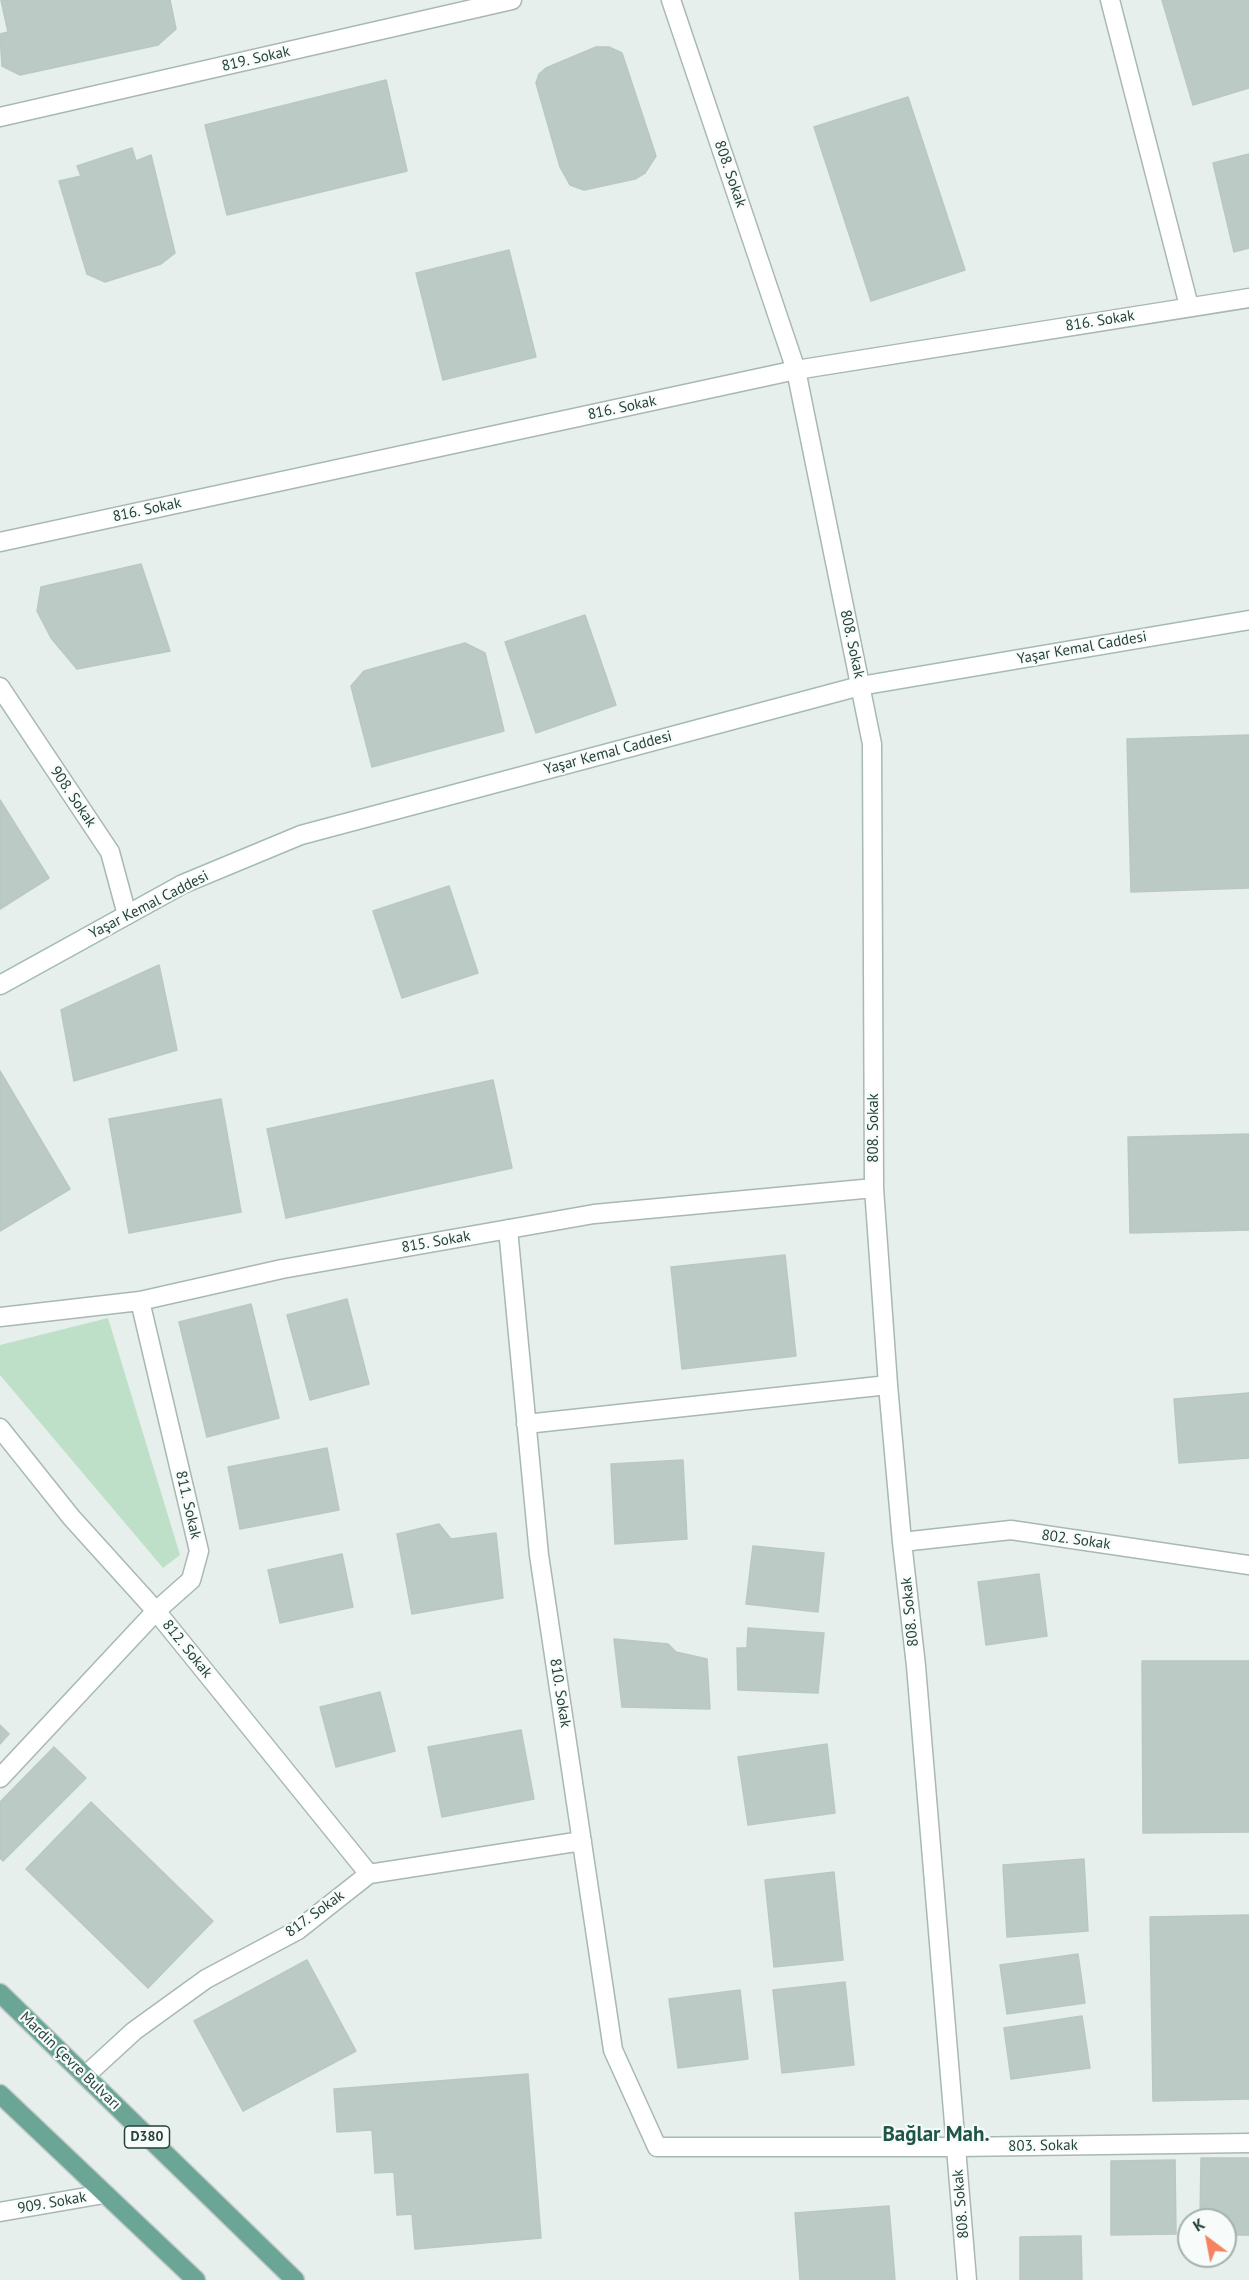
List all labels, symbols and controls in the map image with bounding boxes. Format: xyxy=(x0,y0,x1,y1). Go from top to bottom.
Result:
street label: 819. Sokak xyxy=(220,42,292,76)
street label: 808. Sokak xyxy=(710,138,750,210)
street label: 816. Sokak xyxy=(1064,307,1136,335)
street label: 816. Sokak xyxy=(586,392,658,424)
street label: 816. Sokak xyxy=(111,494,183,526)
street label: 808. Sokak xyxy=(836,608,868,680)
street label: Yaşar Kemal Caddesi xyxy=(1016,628,1148,668)
street label: Yaşar Kemal Caddesi xyxy=(542,727,674,779)
street label: 908. Sokak xyxy=(46,763,100,831)
street label: Yaşar Kemal Caddesi xyxy=(86,867,212,943)
street label: 808. Sokak xyxy=(865,1093,883,1163)
street label: 815. Sokak xyxy=(400,1227,472,1257)
street label: 811. Sokak xyxy=(171,1469,205,1541)
street label: 802. Sokak xyxy=(1040,1526,1112,1554)
street label: 808. Sokak xyxy=(897,1576,923,1648)
street label: 812. Sokak xyxy=(158,1616,216,1682)
street label: 810. Sokak xyxy=(546,1657,574,1729)
street label: 817. Sokak xyxy=(282,1887,348,1941)
street label: Mardin Çevre Bulvarı xyxy=(16,2008,124,2114)
district label: Bağlar Mah. xyxy=(882,2122,990,2148)
road number: D380 xyxy=(124,2126,170,2148)
street label: 803. Sokak xyxy=(1008,2136,1078,2156)
street label: 808. Sokak xyxy=(949,2169,973,2239)
street label: 909. Sokak xyxy=(16,2188,88,2218)
north arrow xyxy=(1177,2208,1237,2268)
text: K xyxy=(1189,2213,1208,2236)

